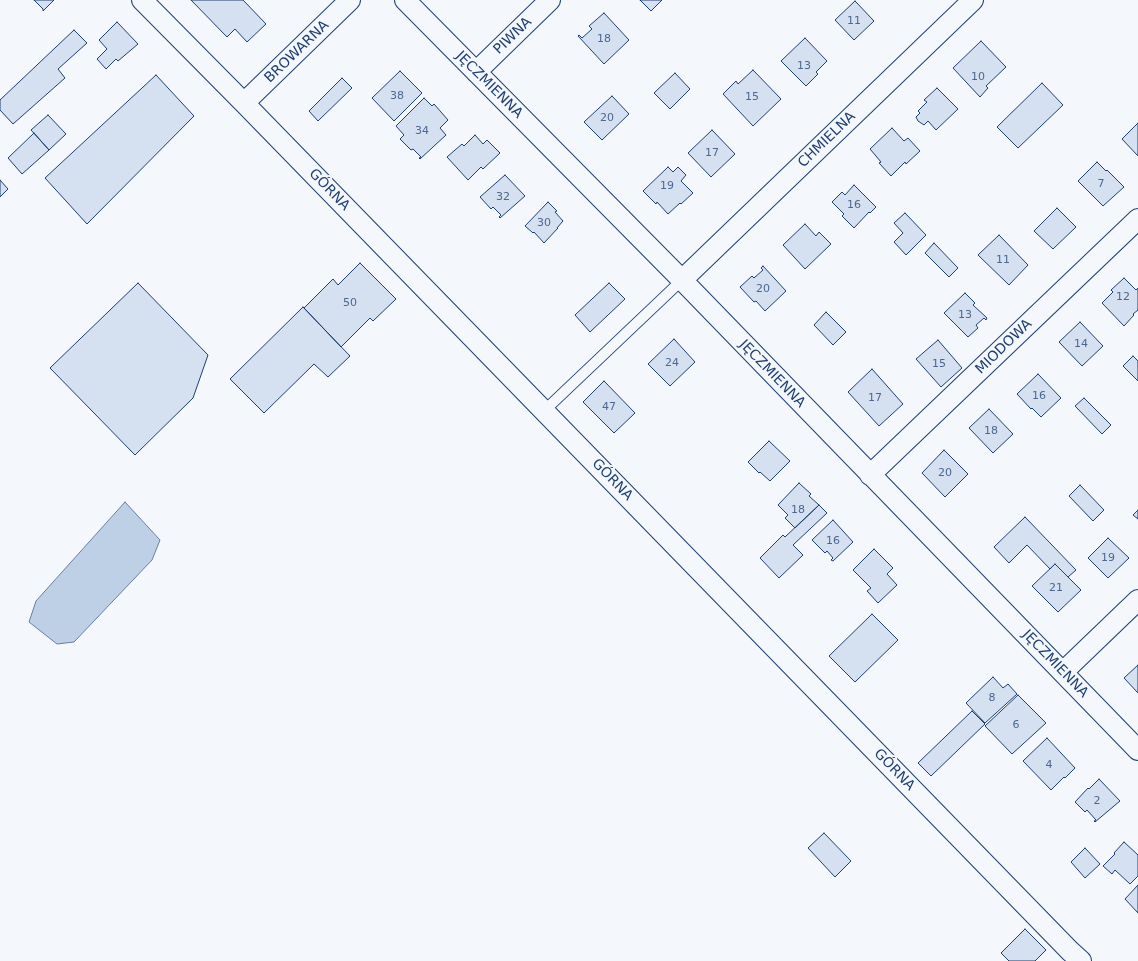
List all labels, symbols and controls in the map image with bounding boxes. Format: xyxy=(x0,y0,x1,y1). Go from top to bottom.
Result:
street label: PIWNA xyxy=(490,14,536,58)
house number: 11 xyxy=(847,14,861,28)
street label: BROWARNA xyxy=(261,17,333,87)
house number: 18 xyxy=(597,32,611,46)
street label: JĘCZMIENNA xyxy=(452,48,526,122)
house number: 13 xyxy=(797,59,811,73)
house number: 10 xyxy=(971,70,985,84)
house number: 38 xyxy=(390,89,404,103)
house number: 15 xyxy=(745,90,759,104)
street label: CHMIELNA xyxy=(795,109,859,171)
house number: 20 xyxy=(600,111,614,125)
house number: 34 xyxy=(415,124,429,138)
house number: 17 xyxy=(705,146,719,160)
street label: GÓRNA xyxy=(305,166,353,214)
house number: 7 xyxy=(1098,177,1104,191)
house number: 19 xyxy=(660,179,674,193)
house number: 32 xyxy=(496,190,510,204)
house number: 16 xyxy=(847,198,861,212)
house number: 30 xyxy=(537,216,551,230)
house number: 11 xyxy=(996,253,1010,267)
house number: 20 xyxy=(756,282,770,296)
house number: 12 xyxy=(1116,290,1130,304)
house number: 50 xyxy=(343,296,357,310)
house number: 13 xyxy=(958,308,972,322)
street label: MIODOWA xyxy=(972,316,1036,378)
street label: JĘCZMIENNA xyxy=(735,337,809,411)
house number: 14 xyxy=(1074,337,1088,351)
house number: 24 xyxy=(665,356,679,370)
house number: 15 xyxy=(932,357,946,371)
house number: 16 xyxy=(1032,389,1046,403)
house number: 17 xyxy=(868,391,882,405)
house number: 47 xyxy=(602,400,616,414)
house number: 18 xyxy=(984,424,998,438)
street label: GÓRNA xyxy=(588,456,636,504)
house number: 20 xyxy=(938,466,952,480)
house number: 18 xyxy=(791,503,805,517)
house number: 16 xyxy=(826,534,840,548)
house number: 19 xyxy=(1101,551,1115,565)
house number: 21 xyxy=(1049,581,1063,595)
street label: JĘCZMIENNA xyxy=(1018,627,1092,701)
house number: 8 xyxy=(989,691,995,705)
house number: 6 xyxy=(1013,718,1019,732)
street label: GÓRNA xyxy=(870,746,918,794)
house number: 4 xyxy=(1046,758,1052,772)
house number: 2 xyxy=(1094,794,1100,808)

